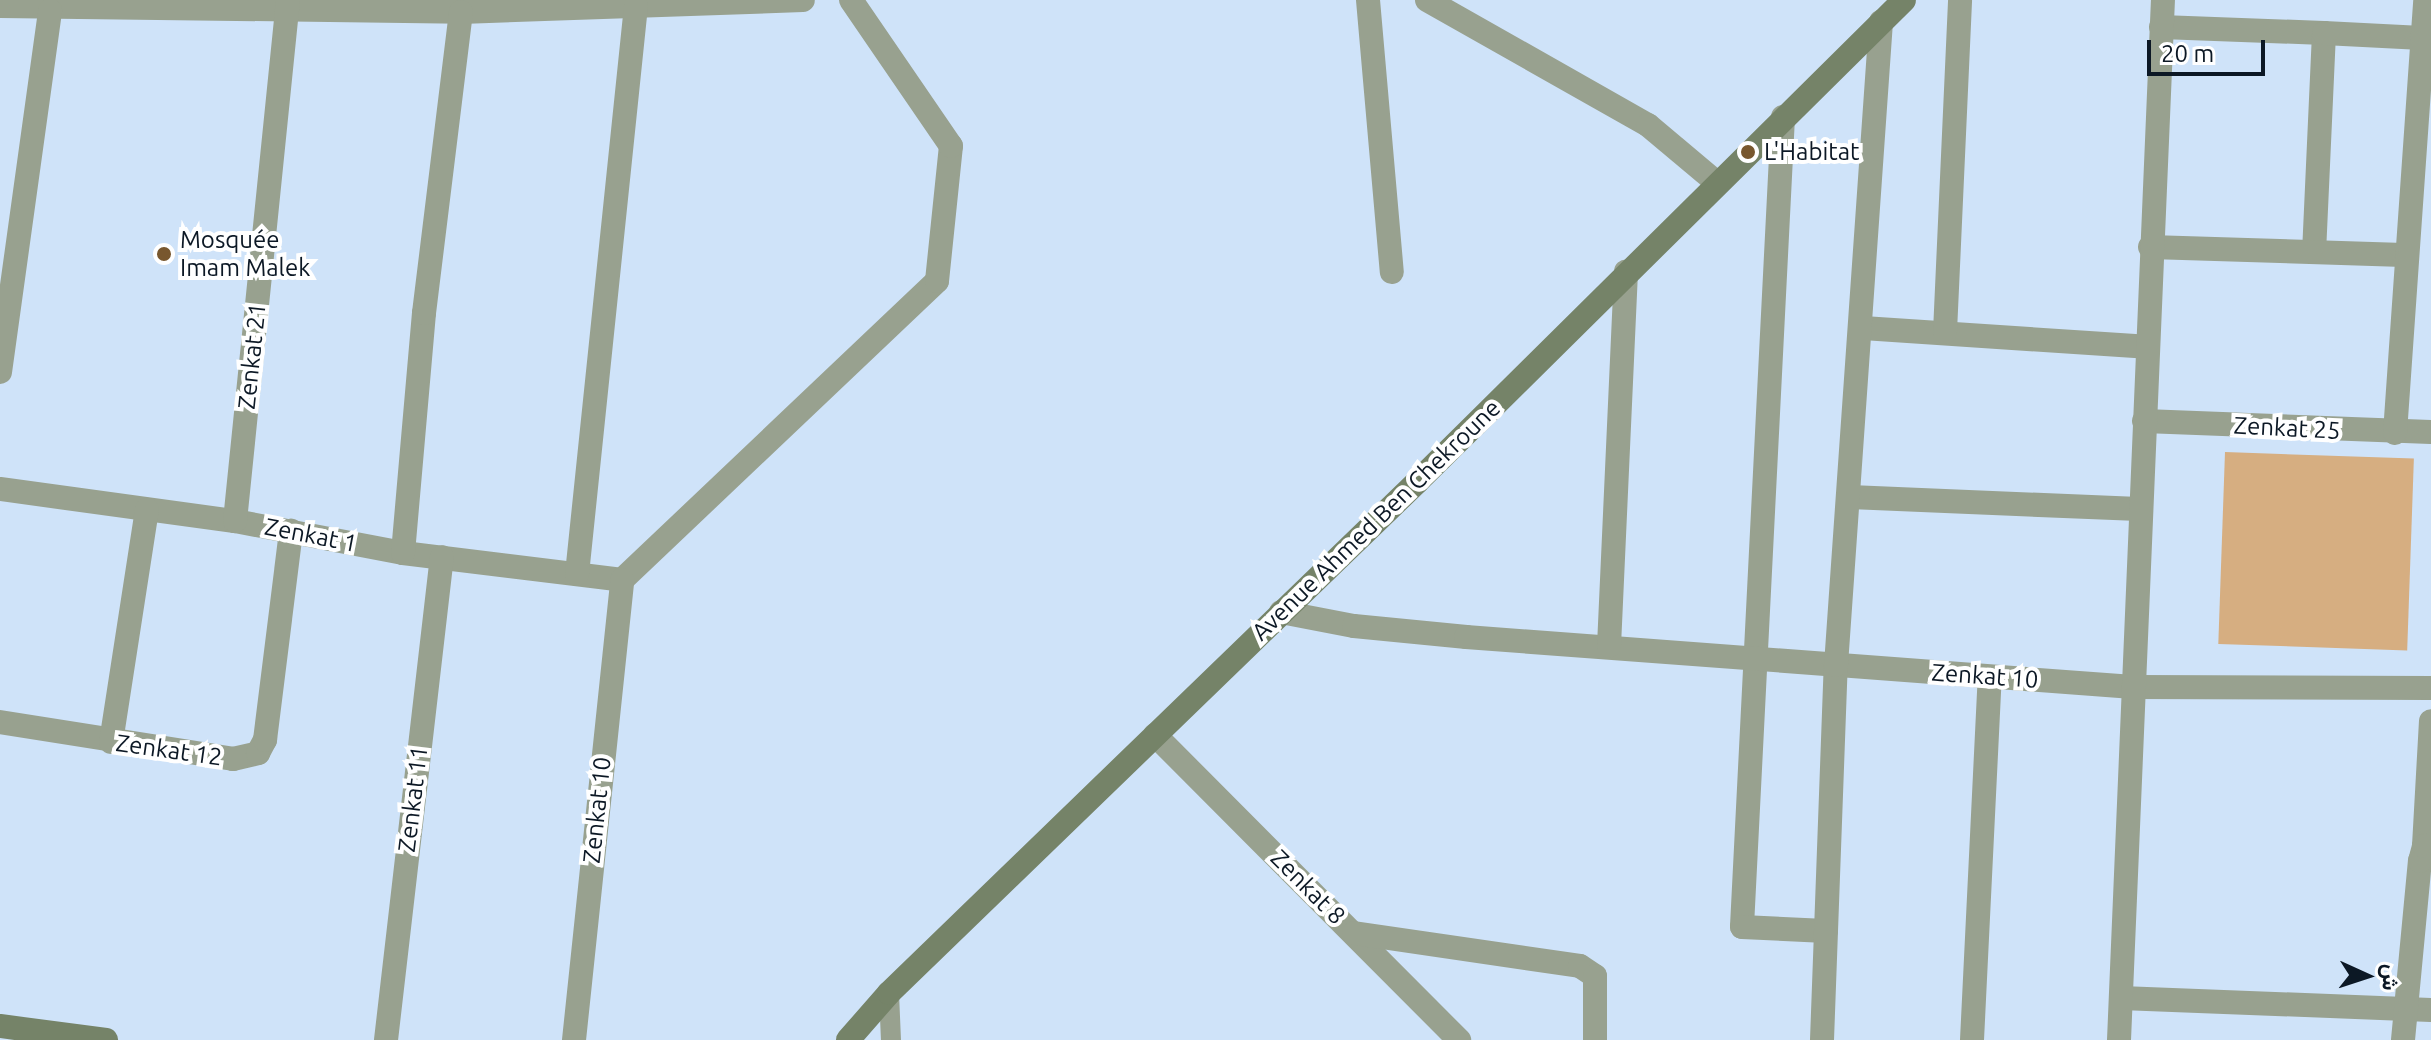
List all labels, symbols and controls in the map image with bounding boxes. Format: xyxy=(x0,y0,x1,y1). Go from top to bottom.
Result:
scale bar xyxy=(2151,24,2269,74)
text: 20 m xyxy=(2161,40,2214,67)
place label: L'Habitat xyxy=(1764,138,1859,166)
marker: L'Habitat xyxy=(1739,143,1757,161)
place label: Mosquée Imam Malek xyxy=(180,226,310,282)
marker: Mosquée Imam Malek xyxy=(155,245,173,263)
street label: Zenkat 21 xyxy=(232,301,272,411)
street label: Avenue Ahmed Ben Chekroune xyxy=(1246,393,1506,647)
street label: Zenkat 25 xyxy=(2233,411,2341,445)
street label: Zenkat 1 xyxy=(262,512,360,558)
street label: Zenkat 10 xyxy=(1931,658,2039,694)
street label: Zenkat 12 xyxy=(114,728,224,772)
street label: Zenkat 11 xyxy=(392,744,434,854)
street label: Zenkat 10 xyxy=(577,755,617,865)
street label: Zenkat 8 xyxy=(1265,844,1351,930)
north arrow xyxy=(2327,936,2407,1016)
text: ش xyxy=(2378,963,2405,991)

